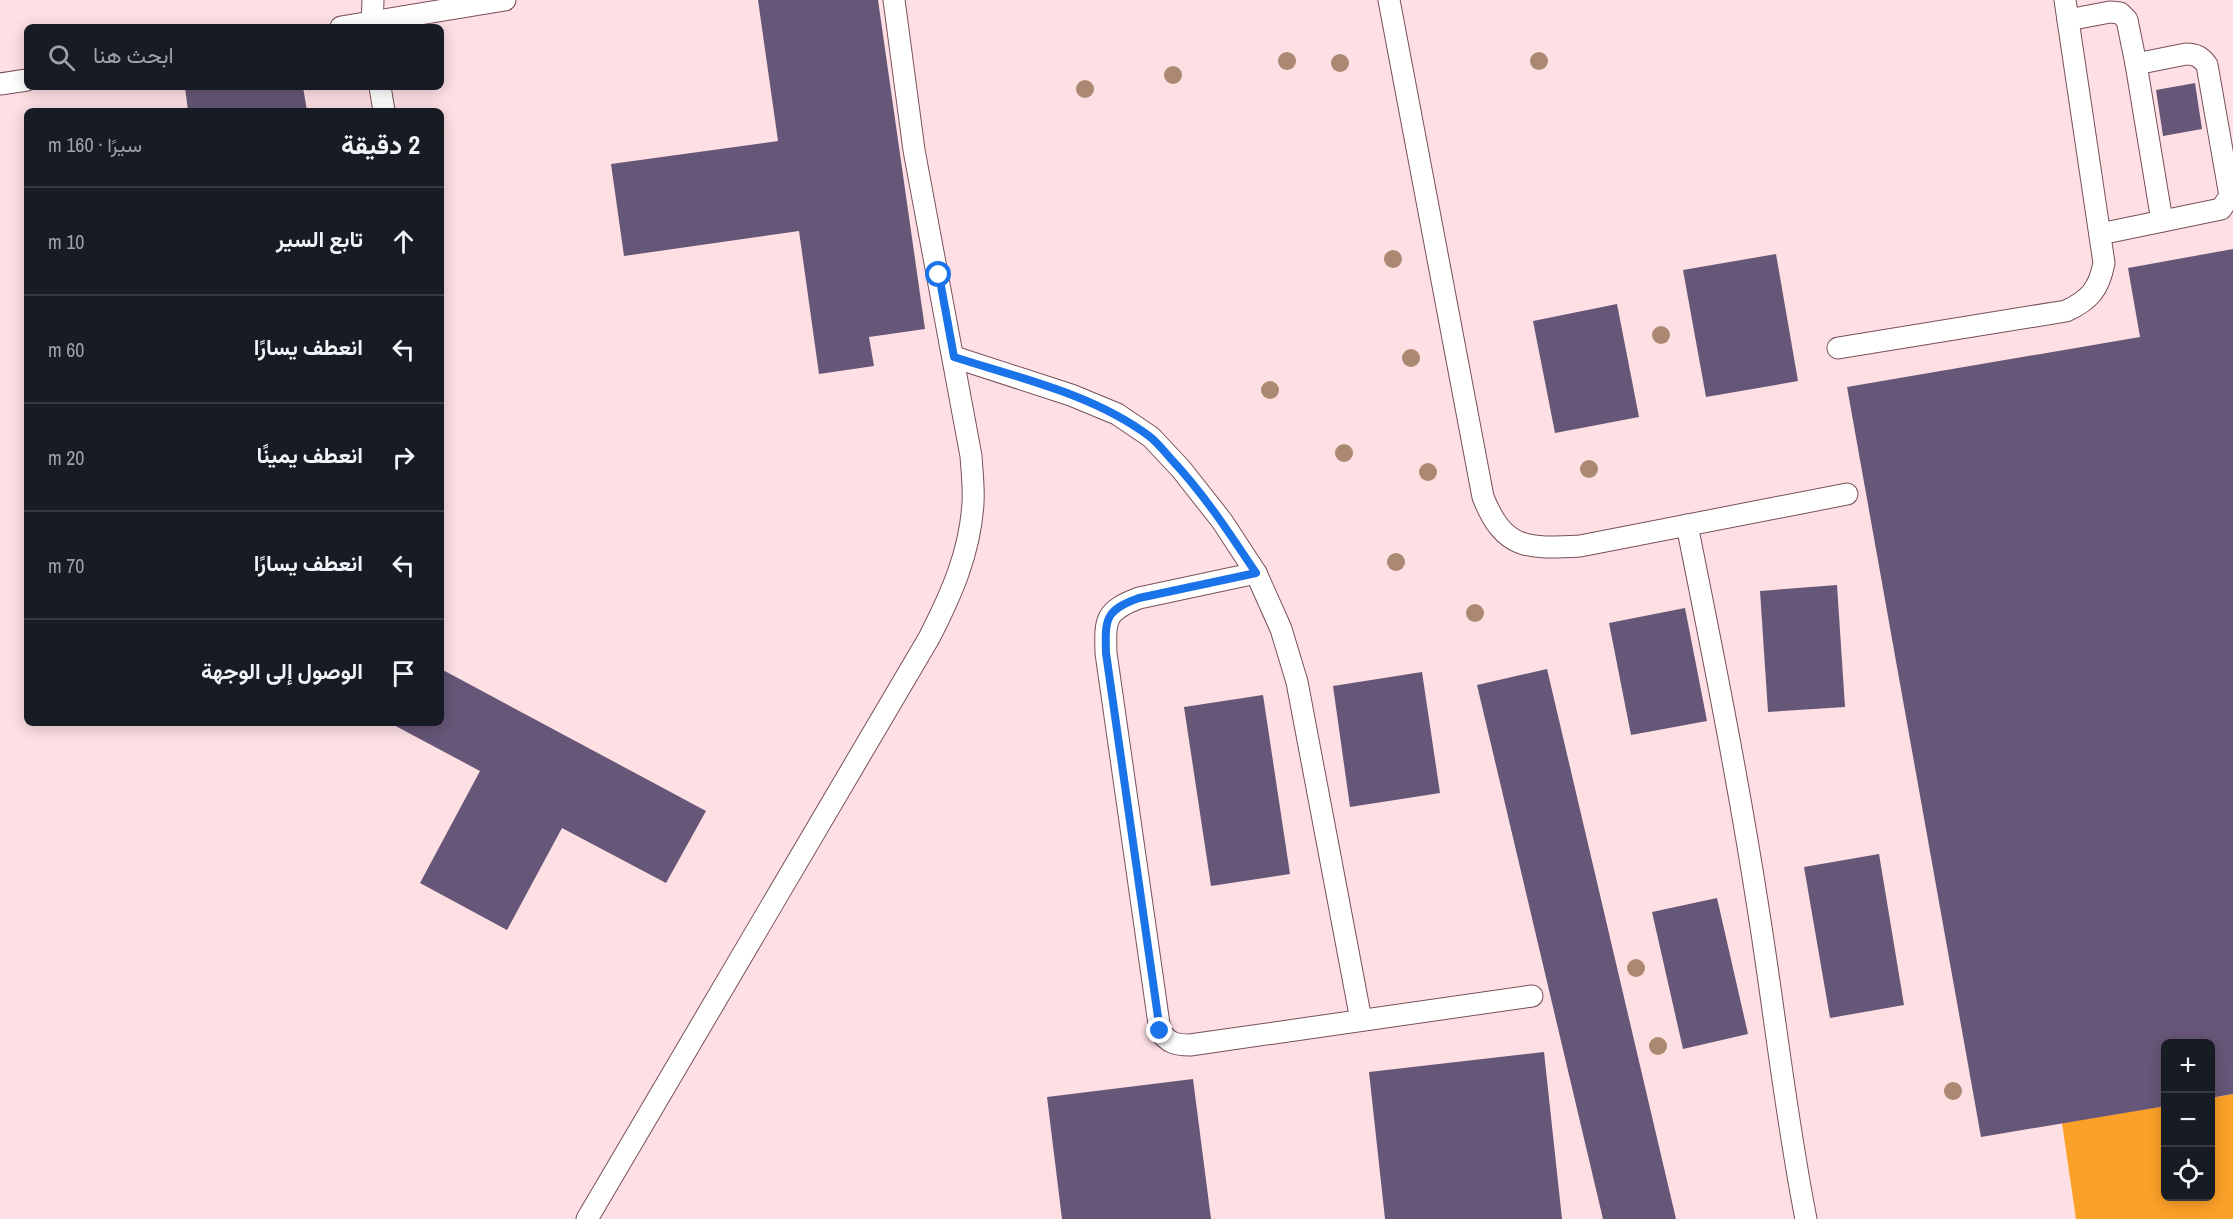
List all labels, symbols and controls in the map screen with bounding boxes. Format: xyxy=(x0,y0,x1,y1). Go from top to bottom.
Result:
search box xyxy=(24,24,444,90)
text: ابحث هنا xyxy=(93,40,174,70)
icon: search xyxy=(45,41,78,74)
text: 2 دقيقة xyxy=(341,127,420,162)
text: سيرًا · 160 m xyxy=(48,131,142,158)
text: تابع السير xyxy=(276,224,363,254)
icon: ahead xyxy=(387,225,420,258)
text: 10 m xyxy=(48,228,84,255)
route start xyxy=(925,261,951,287)
text: انعطف يسارًا xyxy=(254,332,363,362)
icon: left xyxy=(387,333,420,366)
text: 60 m xyxy=(48,336,84,363)
text: انعطف يمينًا xyxy=(257,440,363,470)
icon: right xyxy=(387,441,420,474)
text: 20 m xyxy=(48,444,84,471)
text: انعطف يسارًا xyxy=(254,548,363,578)
icon: left xyxy=(387,549,420,582)
text: 70 m xyxy=(48,552,84,579)
text: الوصول إلى الوجهة xyxy=(201,656,363,686)
icon: arrive xyxy=(387,657,420,690)
route end xyxy=(1146,1017,1172,1043)
map controls xyxy=(2161,1039,2215,1201)
button: + xyxy=(2161,1039,2215,1093)
button: − xyxy=(2161,1093,2215,1147)
button: locate xyxy=(2161,1147,2215,1201)

